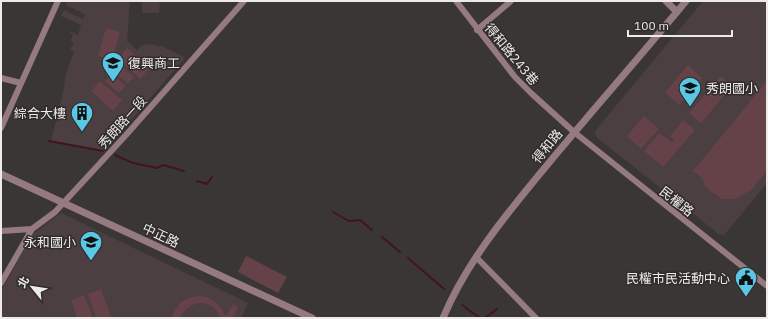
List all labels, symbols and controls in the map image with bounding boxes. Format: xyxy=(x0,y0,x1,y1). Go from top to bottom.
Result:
scale bar xyxy=(628,12,732,38)
text: 100 m xyxy=(634,18,669,33)
street label: 得和路243巷 xyxy=(481,20,542,89)
school or university icon: 復興商工 xyxy=(100,50,126,83)
place label: 復興商工 xyxy=(128,55,180,72)
school or university icon: 秀朗國小 xyxy=(677,75,703,108)
place label: 秀朗國小 xyxy=(706,80,758,97)
street label: 秀朗路一段 xyxy=(94,92,150,152)
building icon: 綜合大樓 xyxy=(69,100,95,133)
place label: 綜合大樓 xyxy=(14,105,66,122)
street label: 得和路 xyxy=(529,126,566,167)
street label: 民權路 xyxy=(656,183,697,220)
street label: 中正路 xyxy=(140,220,182,251)
school or university icon: 永和國小 xyxy=(78,229,104,262)
place label: 永和國小 xyxy=(24,234,76,251)
public building icon: 民權市民活動中心 xyxy=(733,265,759,298)
north arrow xyxy=(12,267,52,307)
place label: 民權市民活動中心 xyxy=(626,270,730,287)
text: 北 xyxy=(15,274,32,290)

